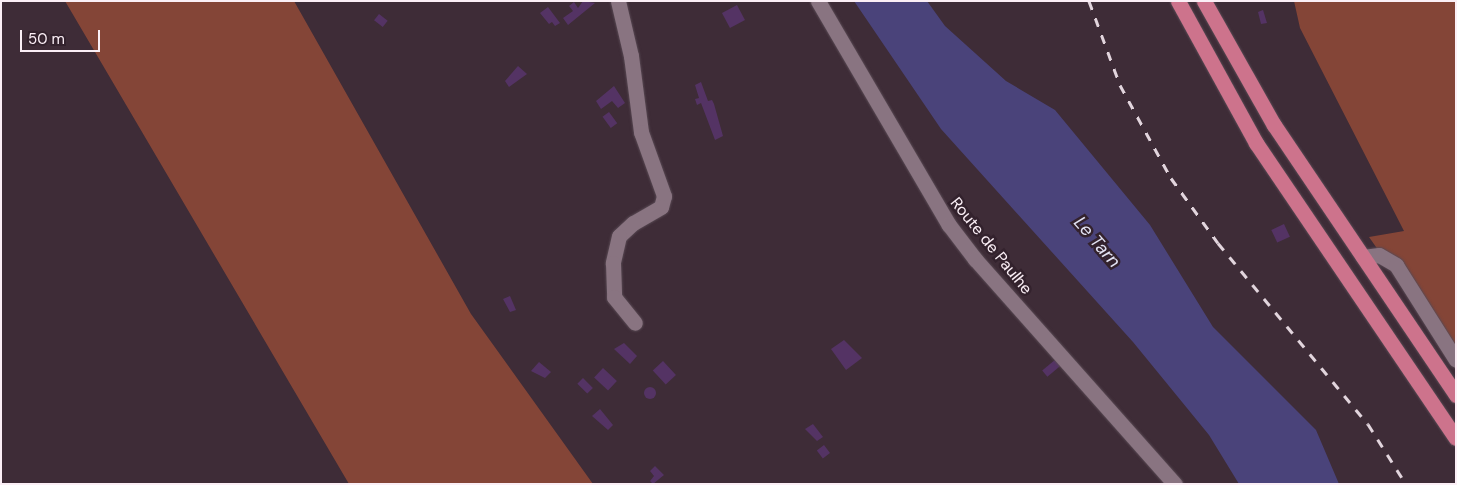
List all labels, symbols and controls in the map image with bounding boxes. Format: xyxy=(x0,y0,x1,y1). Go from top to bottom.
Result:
scale bar xyxy=(22,20,102,52)
text: 50 m xyxy=(28,29,65,49)
street label: Route de Paulhe xyxy=(946,194,1036,298)
water label: Le Tarn xyxy=(1069,212,1125,272)

